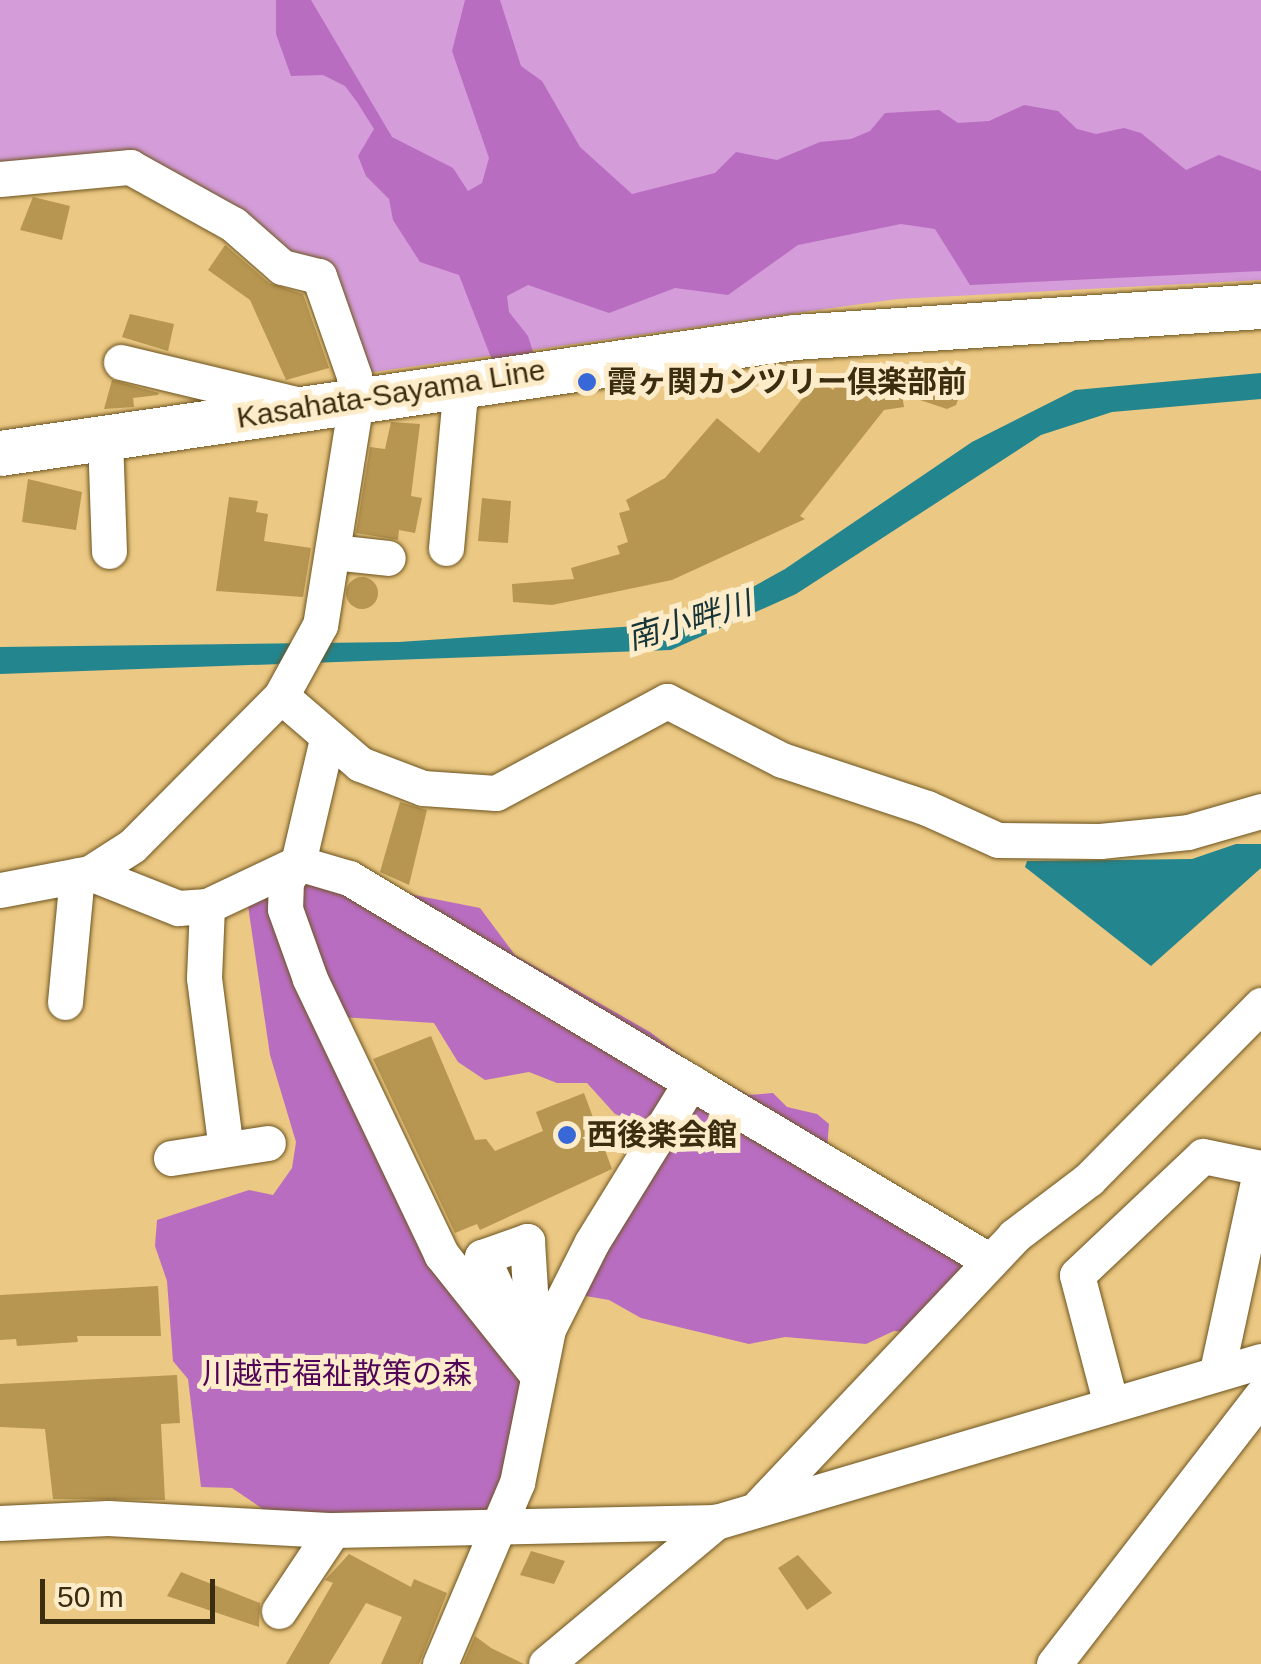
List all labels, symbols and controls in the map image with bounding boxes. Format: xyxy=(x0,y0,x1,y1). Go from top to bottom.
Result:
street label: Kasahata-Sayama Line xyxy=(234,352,548,436)
place label: 霞ヶ関カンツリー倶楽部前 xyxy=(607,364,967,400)
marker: 霞ヶ関カンツリー倶楽部前 xyxy=(576,371,598,393)
water label: 南小畔川 xyxy=(622,584,756,658)
place label: 西後楽会館 xyxy=(587,1117,737,1153)
marker: 西後楽会館 xyxy=(556,1124,578,1146)
park label: 川越市福祉散策の森 xyxy=(202,1356,472,1392)
scale bar xyxy=(45,1559,220,1621)
text: 50 m xyxy=(57,1580,124,1613)

